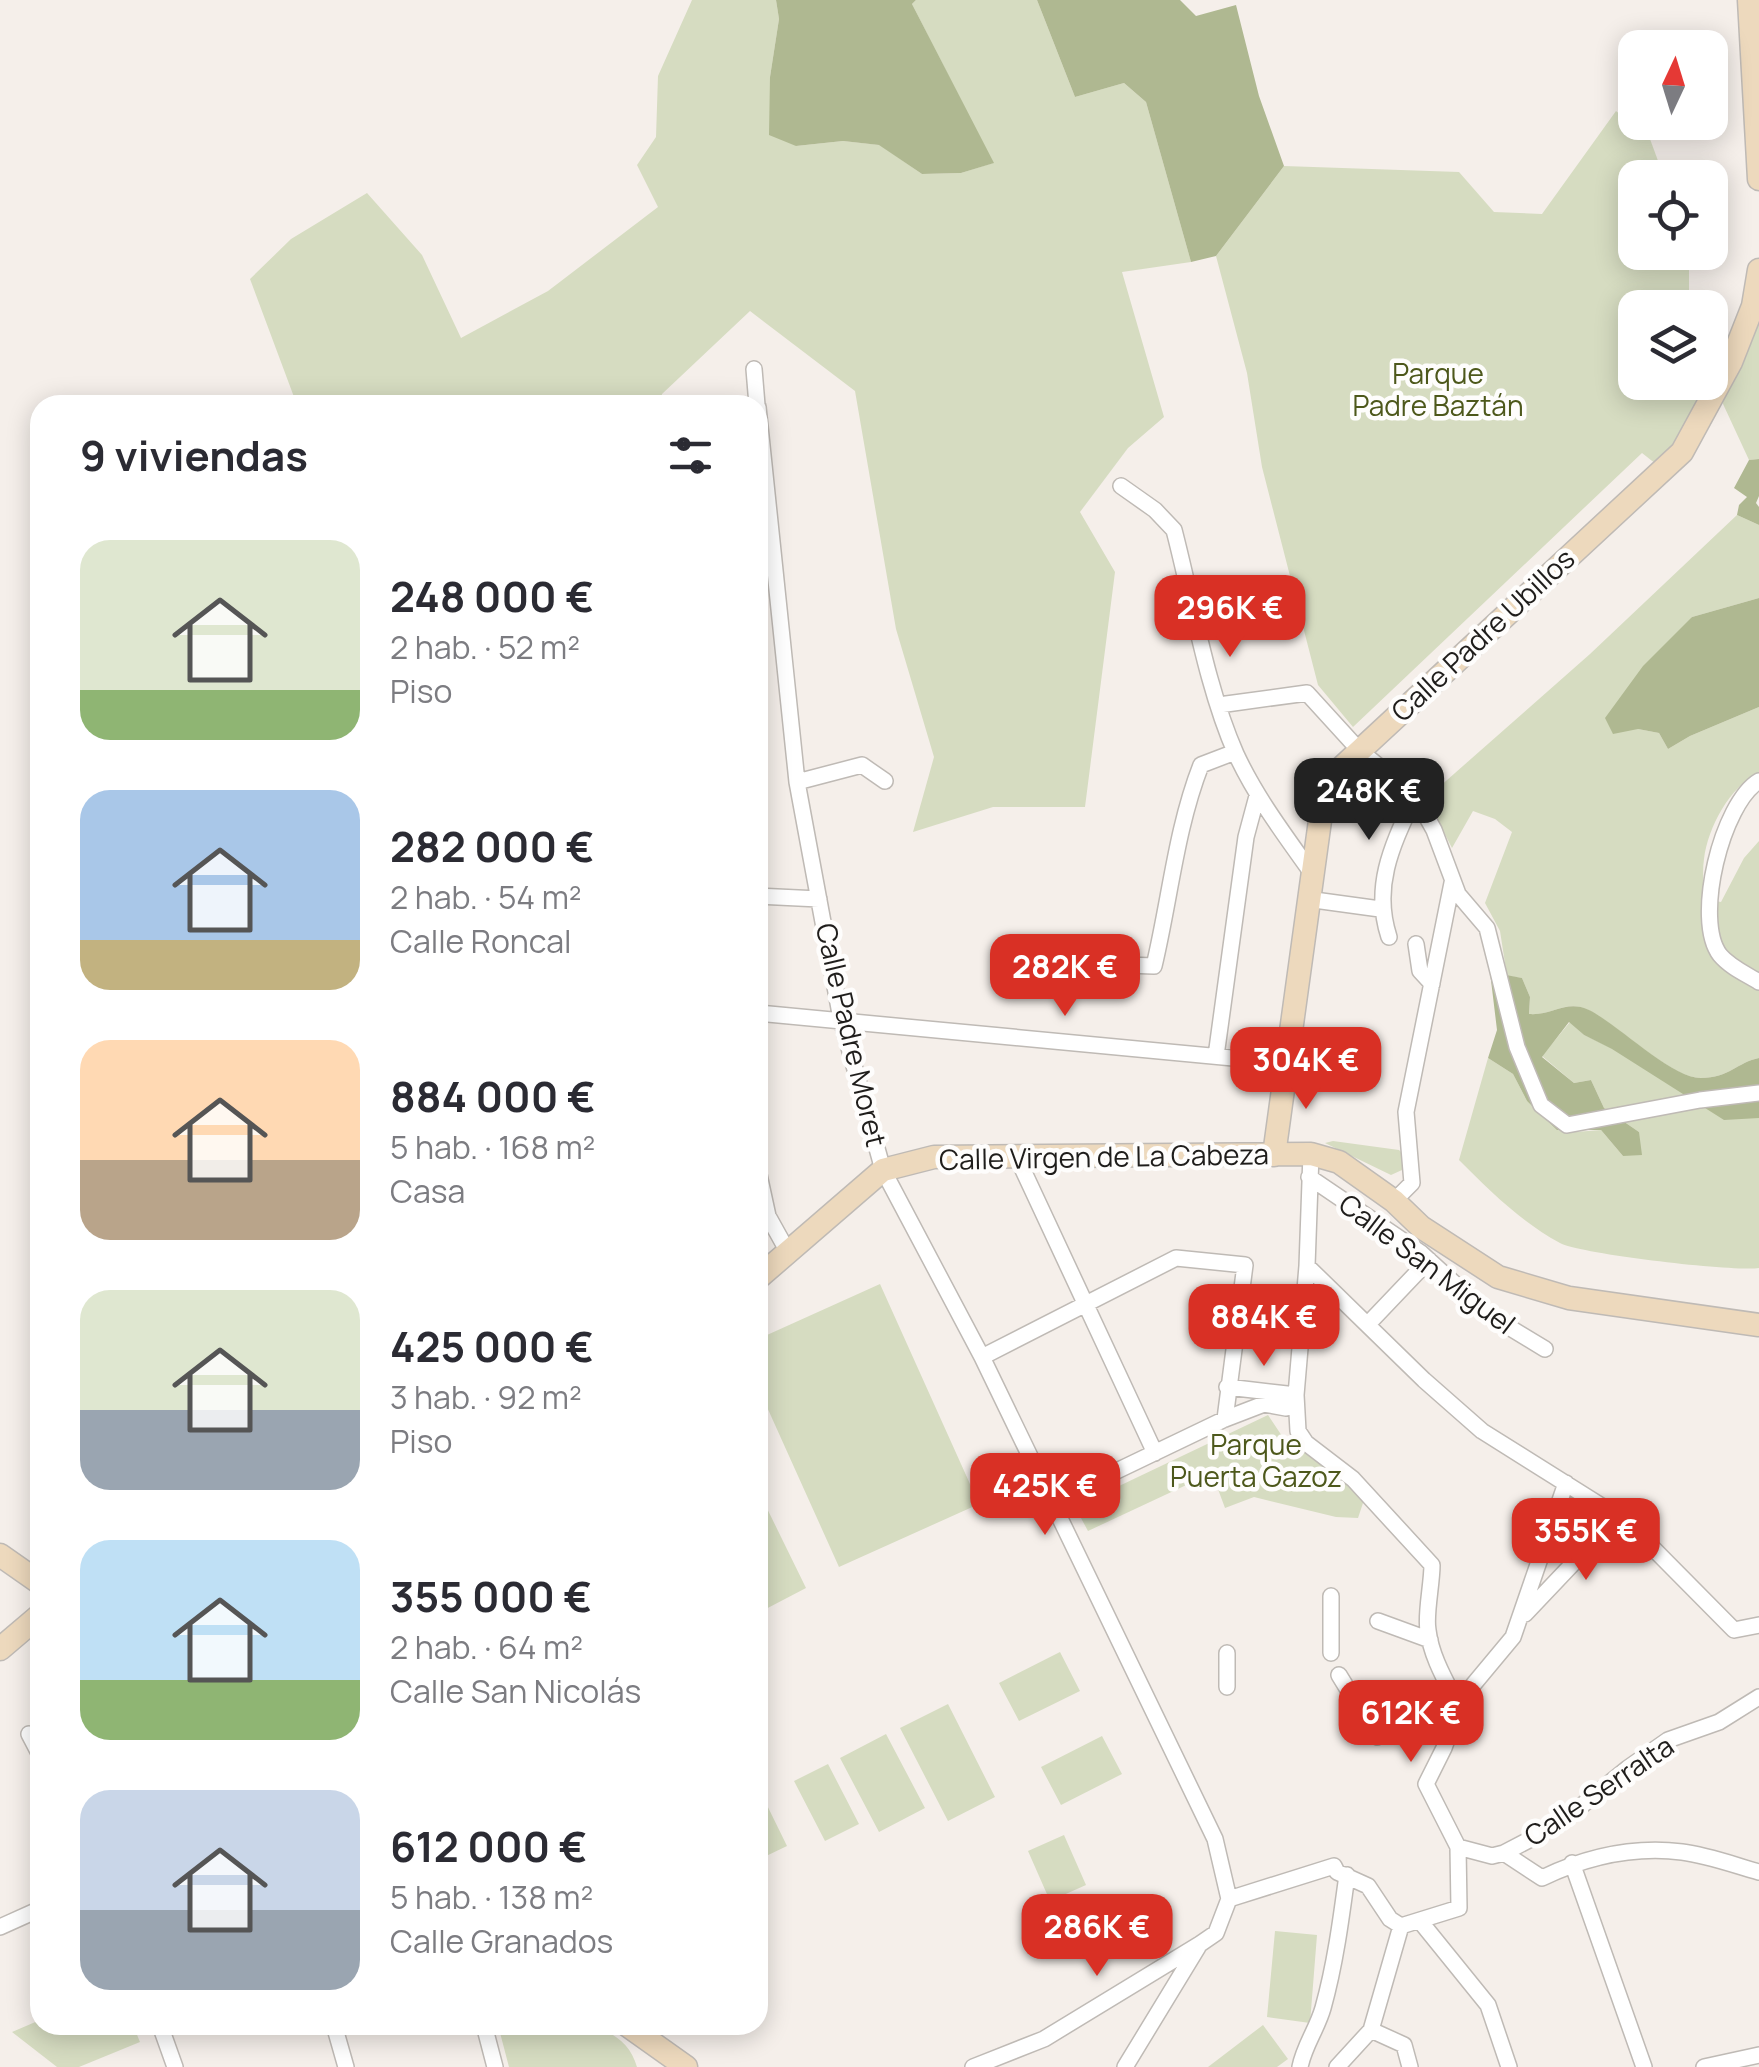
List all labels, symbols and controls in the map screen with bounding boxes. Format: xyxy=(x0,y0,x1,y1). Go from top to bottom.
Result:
north arrow xyxy=(1618,30,1728,140)
map controls xyxy=(1618,30,1728,400)
button: locate xyxy=(1618,160,1728,270)
button: layers xyxy=(1618,290,1728,400)
park label: Parque Padre Baztán xyxy=(1352,354,1524,424)
text: 9 viviendas xyxy=(80,426,308,484)
icon: filters xyxy=(663,428,718,483)
street label: Calle Padre Ubillos xyxy=(1382,539,1582,729)
text: 248 000 € xyxy=(390,567,594,625)
pin: 296K € xyxy=(1149,575,1311,660)
icon: home xyxy=(160,580,280,700)
text: 296K € xyxy=(1176,585,1284,629)
text: 2 hab. · 52 m² xyxy=(390,625,580,669)
text: Piso xyxy=(390,669,453,713)
pin: 248K € xyxy=(1288,758,1450,843)
text: 248K € xyxy=(1316,768,1422,812)
text: 282 000 € xyxy=(390,817,594,875)
icon: home xyxy=(160,830,280,950)
text: 2 hab. · 54 m² xyxy=(390,875,582,919)
text: Calle Roncal xyxy=(390,919,572,963)
street label: Calle Padre Moret xyxy=(808,919,896,1150)
pin: 282K € xyxy=(984,934,1146,1019)
text: 282K € xyxy=(1012,944,1118,988)
pin: 304K € xyxy=(1225,1027,1387,1112)
text: 304K € xyxy=(1252,1037,1360,1081)
text: 884 000 € xyxy=(390,1067,595,1125)
icon: home xyxy=(160,1080,280,1200)
text: 5 hab. · 168 m² xyxy=(390,1125,595,1169)
street label: Calle Virgen de La Cabeza xyxy=(939,1134,1269,1178)
text: Casa xyxy=(390,1169,465,1213)
street label: Calle San Miguel xyxy=(1332,1184,1524,1342)
pin: 884K € xyxy=(1183,1284,1345,1369)
text: 884K € xyxy=(1211,1294,1317,1338)
text: 425 000 € xyxy=(390,1317,594,1375)
icon: home xyxy=(160,1330,280,1450)
text: 3 hab. · 92 m² xyxy=(390,1375,582,1419)
text: Piso xyxy=(390,1419,453,1463)
park label: Parque Puerta Gazoz xyxy=(1170,1425,1342,1495)
pin: 425K € xyxy=(964,1453,1126,1538)
text: 425K € xyxy=(992,1463,1098,1507)
pin: 355K € xyxy=(1505,1498,1667,1583)
text: 355K € xyxy=(1534,1508,1638,1552)
text: 355 000 € xyxy=(390,1567,592,1625)
icon: home xyxy=(160,1580,280,1700)
text: 2 hab. · 64 m² xyxy=(390,1625,583,1669)
text: Calle San Nicolás xyxy=(390,1669,641,1713)
pin: 612K € xyxy=(1330,1680,1492,1765)
text: 612K € xyxy=(1361,1690,1461,1734)
street label: Calle Serralta xyxy=(1516,1726,1681,1854)
text: 612 000 € xyxy=(390,1817,587,1875)
icon: home xyxy=(160,1830,280,1950)
text: 5 hab. · 138 m² xyxy=(390,1875,593,1919)
pin: 286K € xyxy=(1016,1894,1178,1979)
text: 286K € xyxy=(1044,1904,1150,1948)
text: Calle Granados xyxy=(390,1919,613,1963)

